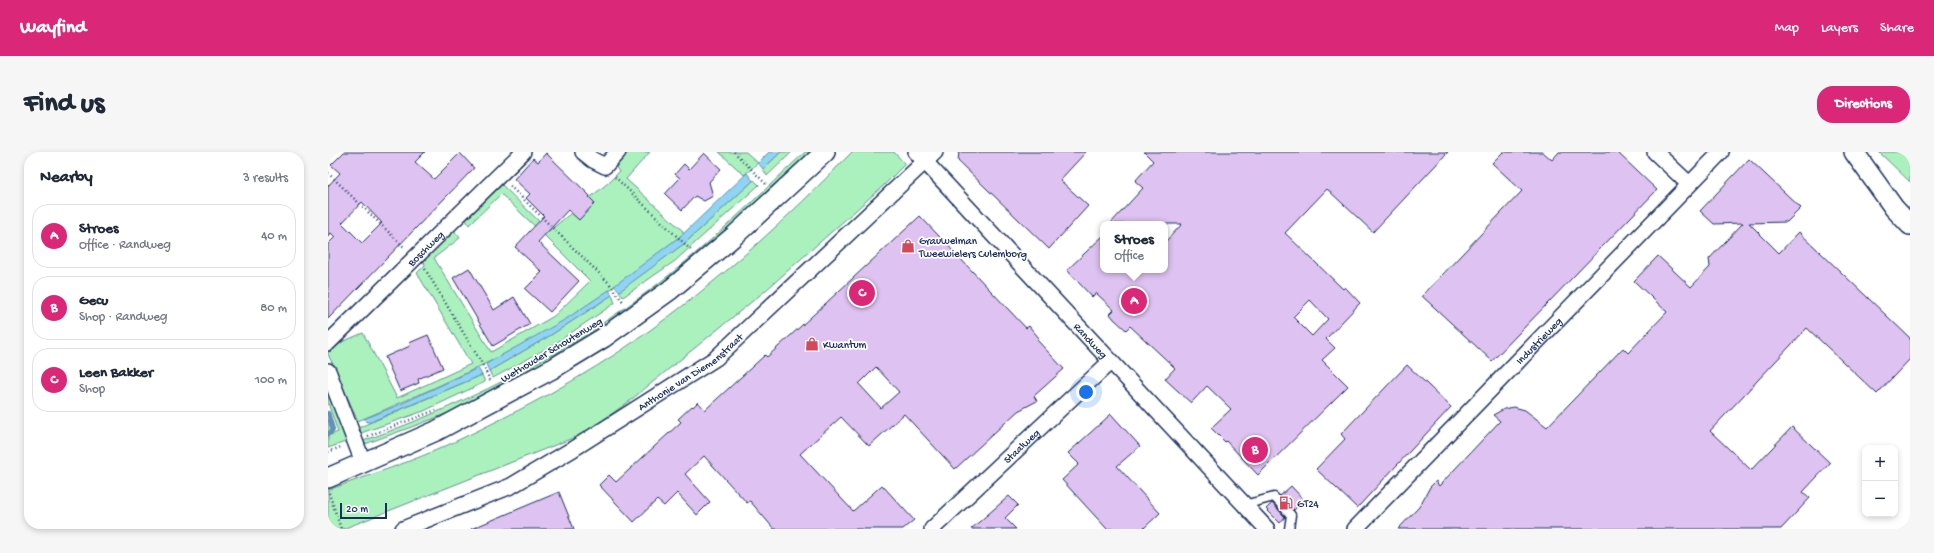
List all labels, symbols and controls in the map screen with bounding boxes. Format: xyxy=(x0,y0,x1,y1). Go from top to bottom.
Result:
text: Wayfind xyxy=(20,17,86,40)
text: Map xyxy=(1775,20,1799,37)
text: Layers xyxy=(1821,20,1858,37)
text: Share xyxy=(1880,20,1914,37)
button: Directions xyxy=(1817,86,1910,123)
text: Find us xyxy=(24,88,104,121)
text: Nearby xyxy=(40,168,93,188)
text: 3 results xyxy=(243,171,288,186)
text: Stroes xyxy=(79,220,118,238)
popup xyxy=(1100,221,1168,273)
text: A xyxy=(50,229,58,244)
text: 40 m xyxy=(261,229,287,244)
street label: Boschweg xyxy=(405,229,447,270)
text: Stroes xyxy=(1114,231,1154,249)
place label: Grauwelman Tweewielers Culemborg xyxy=(918,236,1027,261)
text: Office · Randweg xyxy=(79,238,171,253)
shop icon: Grauwelman Tweewielers Culemborg xyxy=(900,238,916,254)
text: Office xyxy=(1114,249,1144,264)
pin: C xyxy=(849,278,875,308)
pin: A xyxy=(1121,286,1147,316)
text: Gecu xyxy=(79,292,108,310)
text: B xyxy=(51,301,57,316)
text: 80 m xyxy=(260,301,287,316)
text: Shop · Randweg xyxy=(79,310,167,325)
street label: Wethouder Schoutenweg xyxy=(499,316,605,386)
street label: Industrieweg xyxy=(1514,316,1565,368)
street label: Randweg xyxy=(1070,321,1109,362)
street label: Anthonie van Diemenstraat xyxy=(636,331,747,414)
shop icon: Kwantum xyxy=(804,336,820,352)
place label: Kwantum xyxy=(823,340,867,352)
text: Leen Bakker xyxy=(79,364,153,382)
text: C xyxy=(50,373,58,388)
text: 100 m xyxy=(255,373,287,388)
text: Shop xyxy=(79,382,105,397)
your location xyxy=(1076,382,1096,402)
street label: Staalweg xyxy=(1002,427,1043,467)
pin: B xyxy=(1242,435,1268,465)
map controls xyxy=(1862,445,1898,517)
button: + xyxy=(1862,445,1898,481)
button: − xyxy=(1862,481,1898,517)
fuel station icon: GT24 xyxy=(1278,495,1294,511)
place label: GT24 xyxy=(1297,499,1320,511)
scale bar xyxy=(340,501,387,520)
text: 20 m xyxy=(346,504,368,516)

